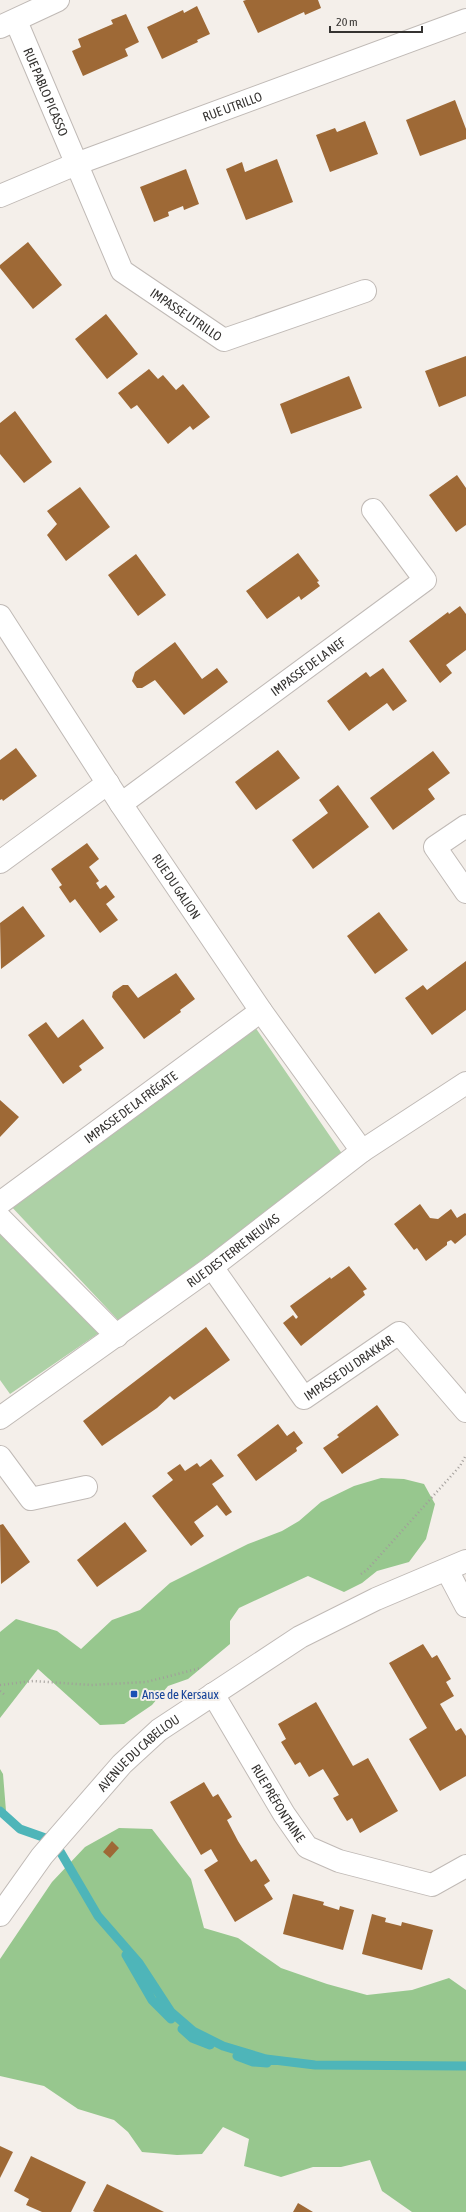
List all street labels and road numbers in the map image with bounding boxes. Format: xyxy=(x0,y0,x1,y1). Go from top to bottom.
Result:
street label: RUE PABLO PICASSO xyxy=(21,45,72,139)
street label: RUE UTRILLO xyxy=(200,88,264,124)
street label: IMPASSE UTRILLO xyxy=(148,285,225,344)
street label: IMPASSE DE LA NEF xyxy=(268,634,349,699)
street label: RUE DU GALION xyxy=(149,851,204,922)
street label: IMPASSE DE LA FRÉGATE xyxy=(81,1068,180,1146)
street label: RUE DES TERRE NEUVAS xyxy=(184,1210,282,1290)
street label: IMPASSE DU DRAKKAR xyxy=(301,1331,397,1403)
street label: AVENUE DU CABELLOU xyxy=(94,1711,182,1794)
street label: RUE PRÉFONTAINE xyxy=(249,1761,309,1845)

